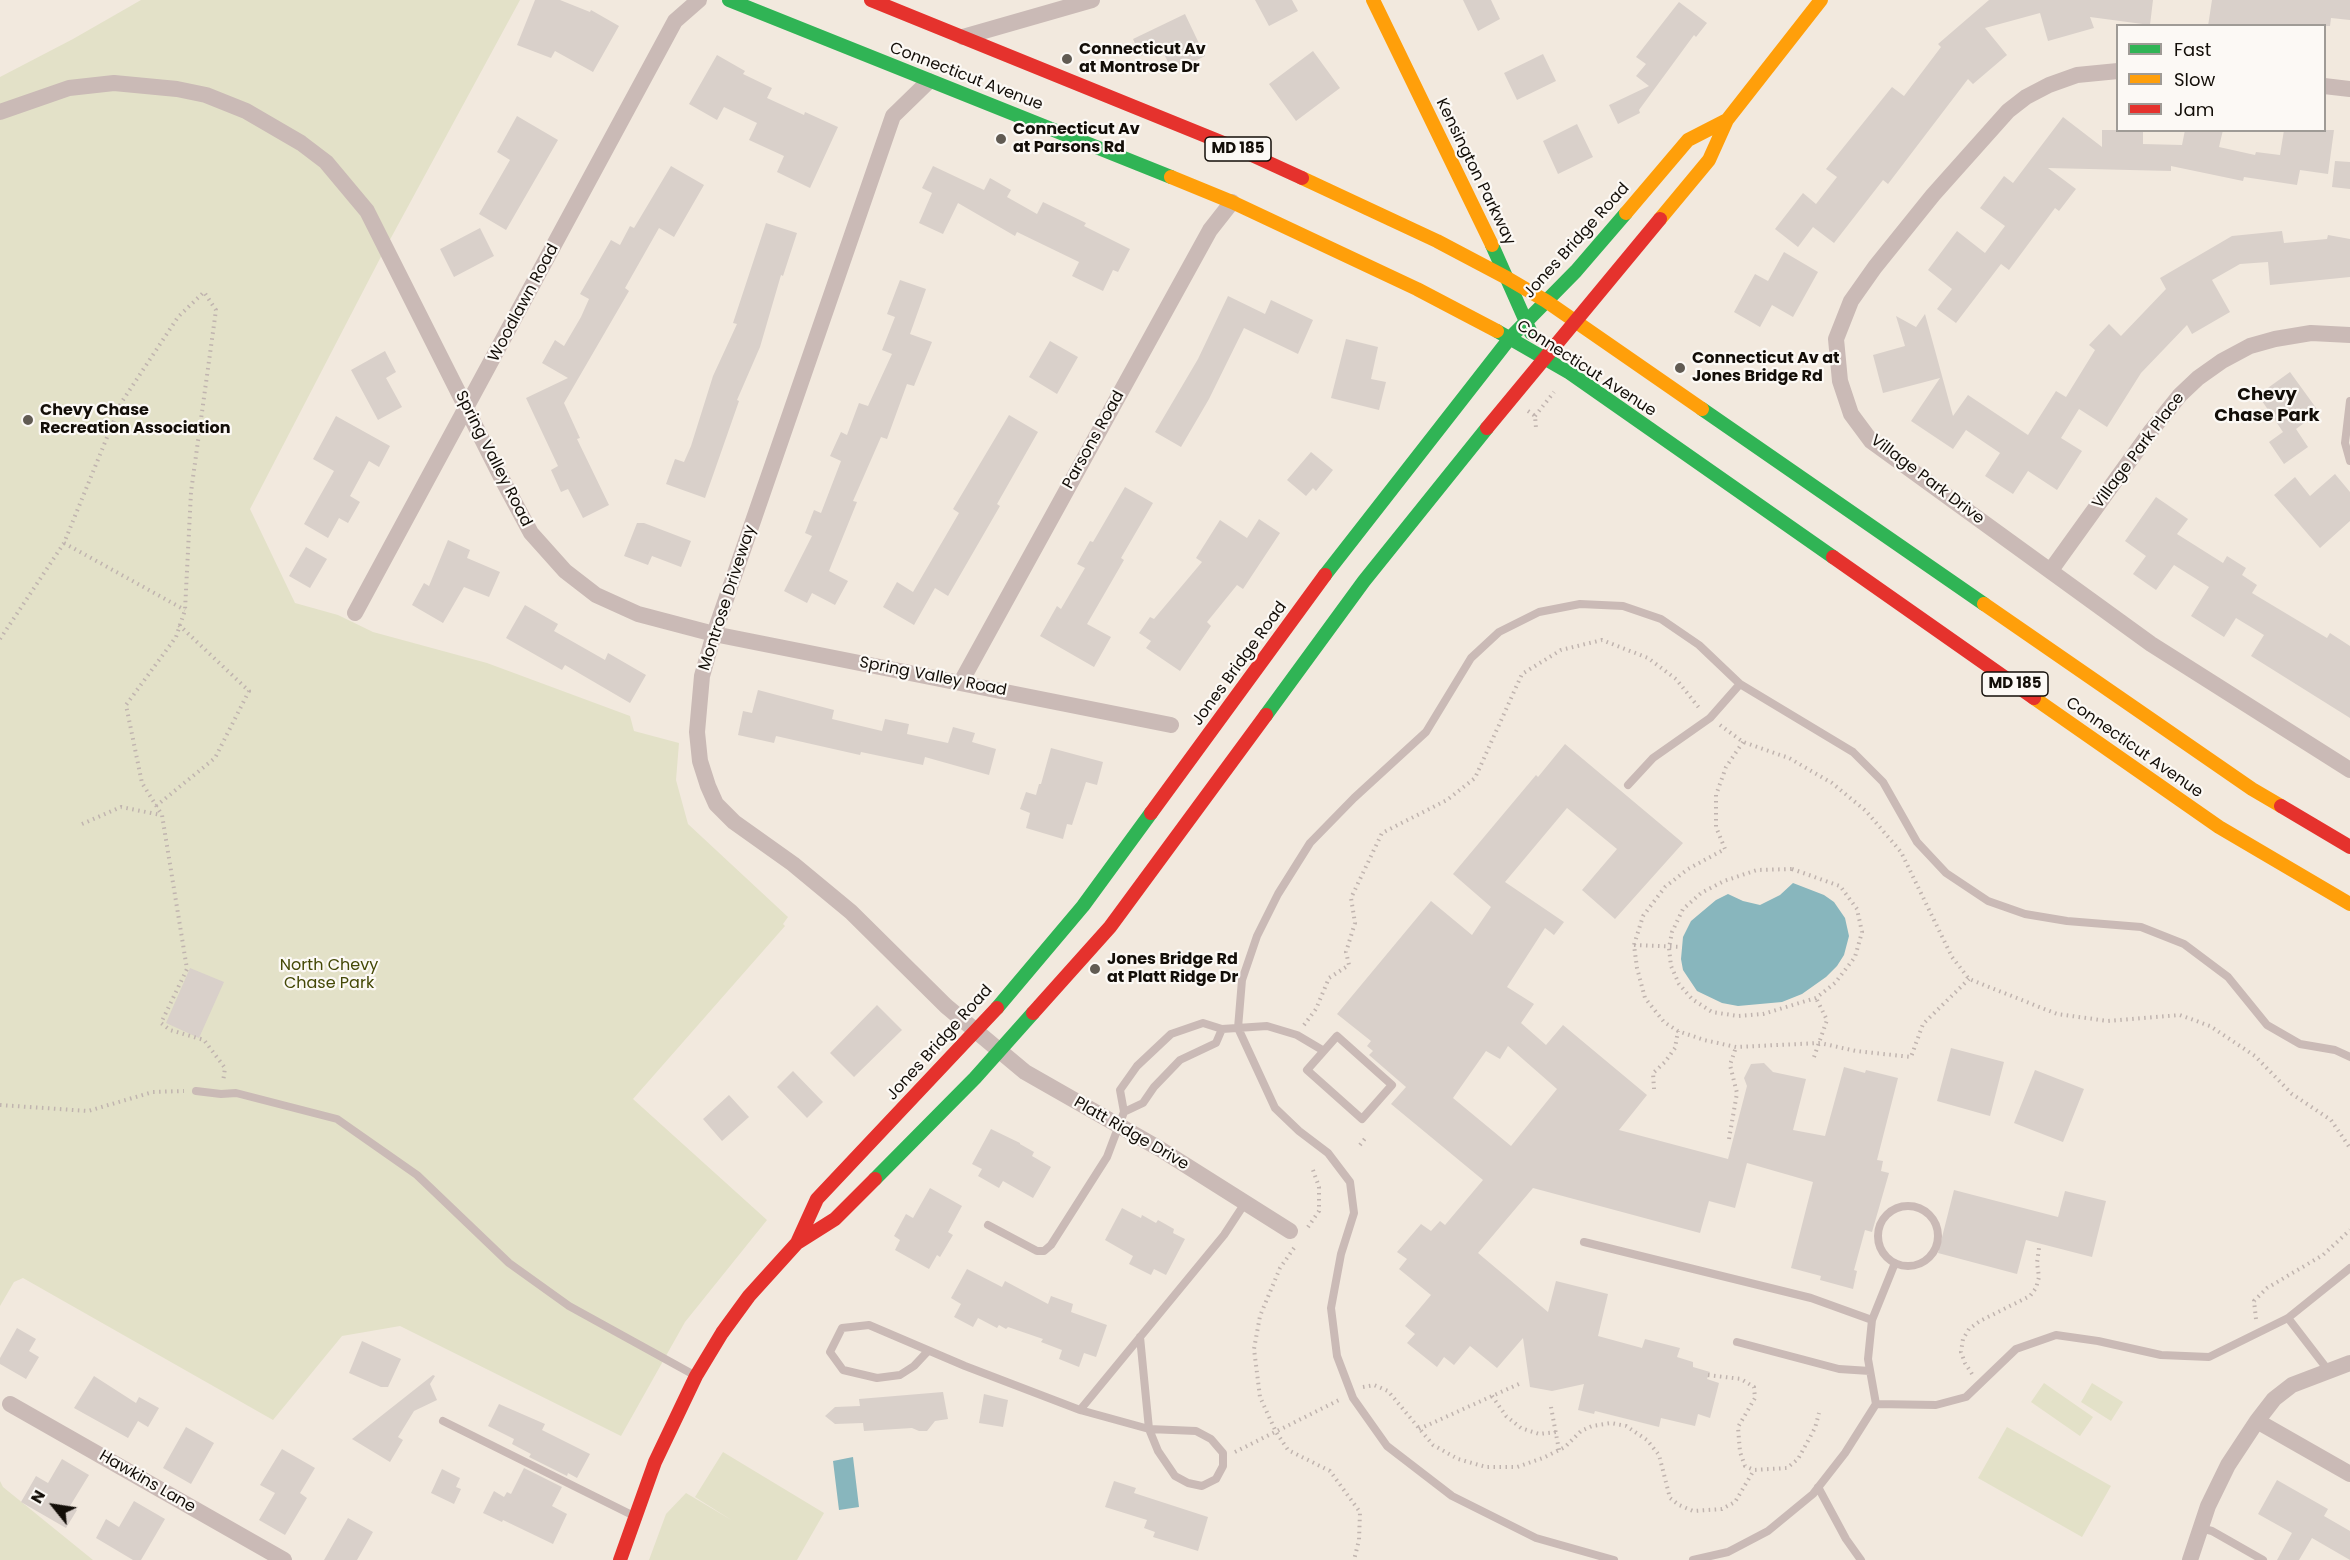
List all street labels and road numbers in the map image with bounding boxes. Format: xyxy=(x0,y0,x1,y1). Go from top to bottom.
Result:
street label: Connecticut Avenue xyxy=(887,39,1045,115)
street label: Kensington Parkway xyxy=(1431,95,1519,249)
road number: MD 185 xyxy=(1205,137,1271,161)
street label: Jones Bridge Road xyxy=(1520,179,1634,303)
street label: Woodlawn Road xyxy=(485,241,563,365)
street label: Connecticut Avenue xyxy=(1513,317,1659,421)
street label: Spring Valley Road xyxy=(450,388,536,530)
street label: Parsons Road xyxy=(1059,388,1129,492)
street label: Village Park Place xyxy=(2089,389,2189,513)
street label: Village Park Drive xyxy=(1866,431,1988,529)
street label: Montrose Driveway xyxy=(695,523,761,673)
street label: Jones Bridge Road xyxy=(1189,598,1291,730)
street label: Spring Valley Road xyxy=(858,653,1008,701)
road number: MD 185 xyxy=(1982,672,2048,696)
street label: Connecticut Avenue xyxy=(2062,694,2206,802)
street label: Jones Bridge Road xyxy=(883,981,997,1105)
street label: Platt Ridge Drive xyxy=(1070,1093,1192,1175)
street label: Hawkins Lane xyxy=(95,1447,199,1517)

